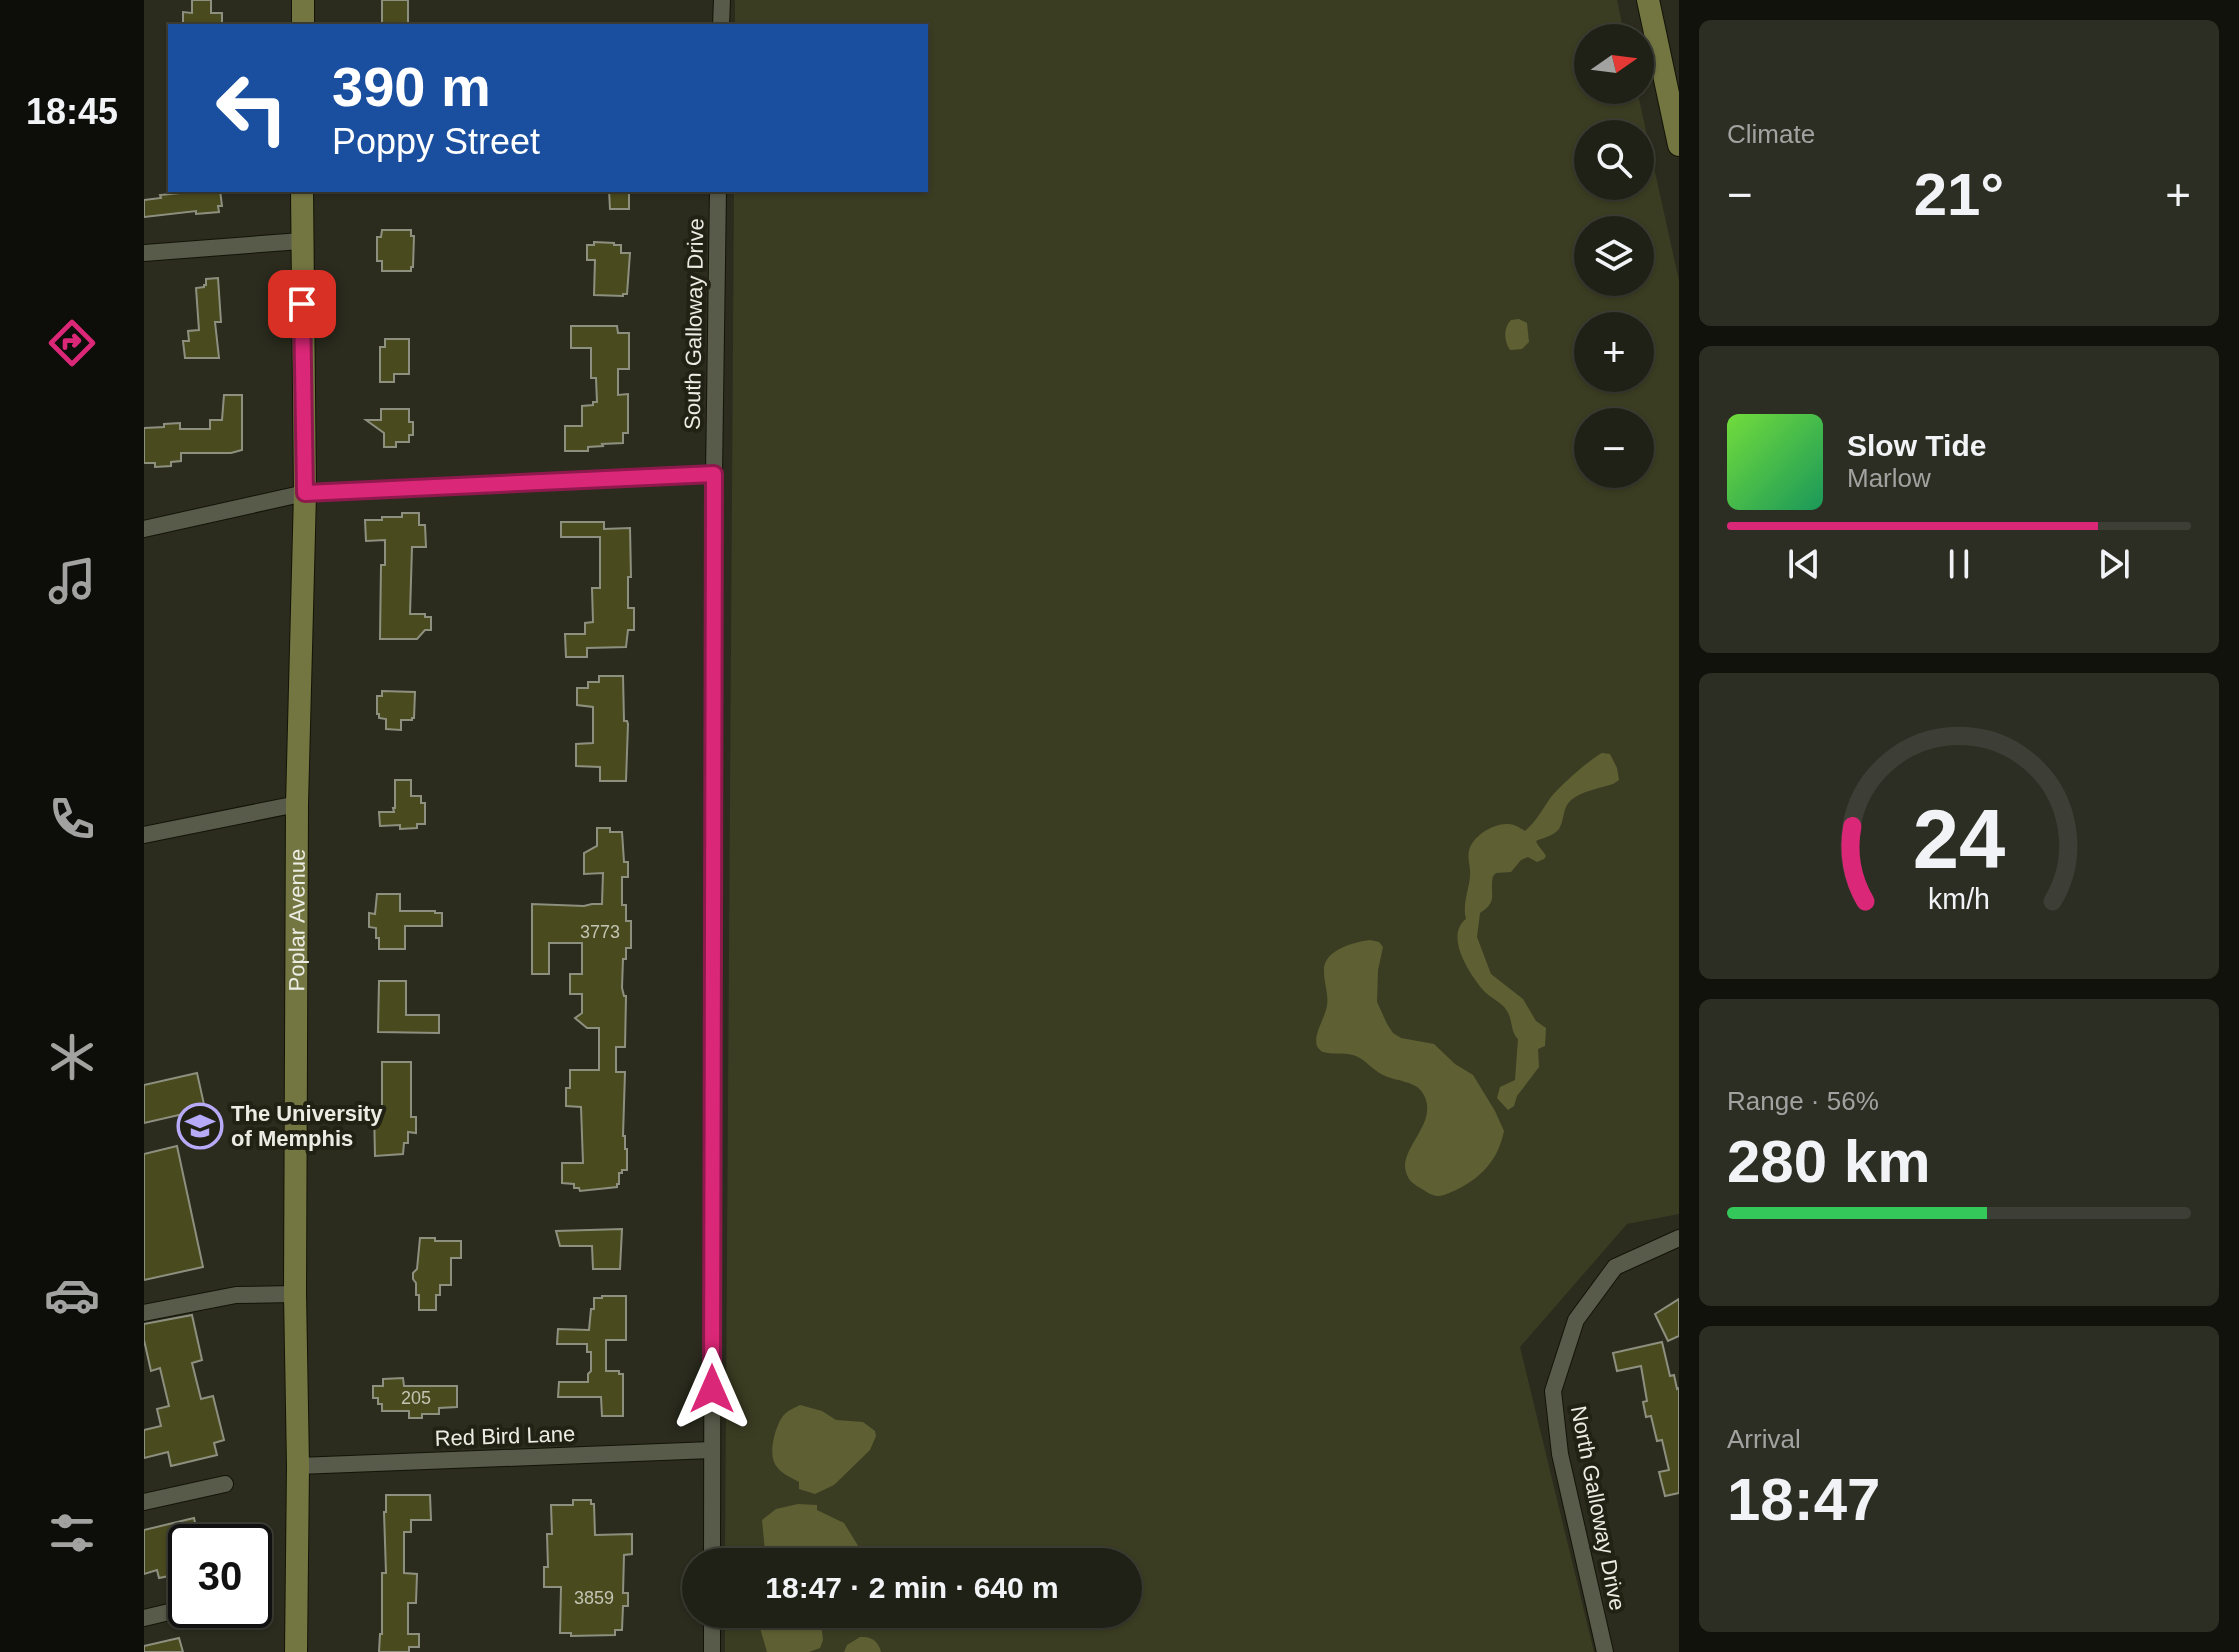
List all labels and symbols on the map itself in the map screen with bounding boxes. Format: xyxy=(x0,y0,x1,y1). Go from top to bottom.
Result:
north arrow xyxy=(1574,24,1654,104)
street label: South Galloway Drive xyxy=(680,218,708,430)
pin xyxy=(268,270,336,338)
street label: Poplar Avenue xyxy=(284,849,309,992)
house number: 3773 xyxy=(580,922,620,942)
place label: The University of Memphis xyxy=(231,1101,383,1151)
school or university icon: The University of Memphis xyxy=(176,1102,224,1150)
position arrow xyxy=(670,1347,754,1431)
house number: 205 xyxy=(401,1388,431,1408)
street label: North Galloway Drive xyxy=(1566,1404,1630,1612)
street label: Red Bird Lane xyxy=(434,1421,576,1451)
speed limit sign: 30 xyxy=(168,1524,272,1628)
house number: 3859 xyxy=(574,1588,614,1608)

